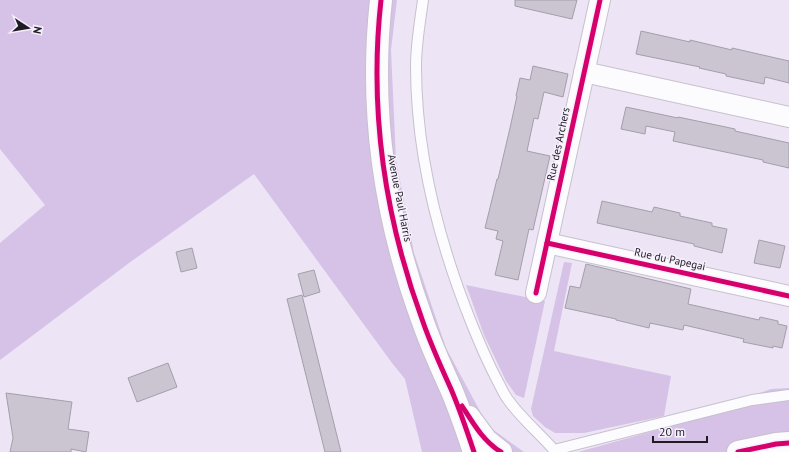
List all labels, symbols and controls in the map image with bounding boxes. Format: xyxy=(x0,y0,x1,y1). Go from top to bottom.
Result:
north arrow xyxy=(8,8,48,48)
text: N xyxy=(30,25,45,35)
street label: Rue des Archers xyxy=(543,106,573,182)
street label: Avenue Paul Harris xyxy=(385,153,415,243)
street label: Rue du Papegai xyxy=(633,245,707,273)
scale bar xyxy=(653,418,707,444)
text: 20 m xyxy=(659,424,685,439)

